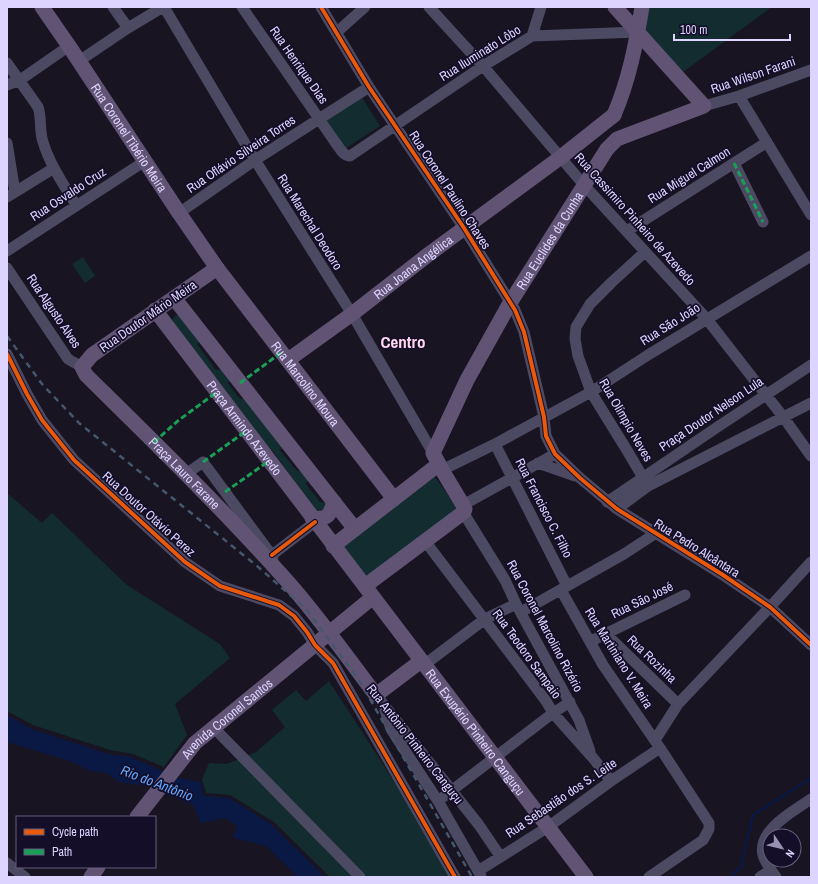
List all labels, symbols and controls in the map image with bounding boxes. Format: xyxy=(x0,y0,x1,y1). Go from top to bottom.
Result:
scale bar xyxy=(674,16,790,42)
street label: Rua Iluminato Lôbo xyxy=(436,21,524,85)
text: 100 m xyxy=(680,22,707,38)
street label: Rua Henrique Dias xyxy=(266,23,332,107)
street label: Rua Wilson Farani xyxy=(708,53,798,97)
street label: Rua Coronel Tibério Meira xyxy=(87,80,171,195)
street label: Rua Oflávio Silveira Torres xyxy=(183,111,299,197)
street label: Rua Coronel Paulino Chaves xyxy=(405,127,495,253)
street label: Rua Miguel Calmon xyxy=(645,143,734,207)
street label: Rua Cassimiro Pinheiro de Azevedo xyxy=(571,149,699,289)
street label: Rua Osvaldo Cruz xyxy=(27,163,109,225)
street label: Rua Marechal Deodoro xyxy=(274,171,346,273)
street label: Rua Euclides da Cunha xyxy=(512,188,587,293)
street label: Rua Joana Angélica xyxy=(370,231,456,303)
street label: Rua Algusto Alves xyxy=(23,271,85,351)
street label: Rua Doutor Mário Meira xyxy=(96,276,200,356)
street label: Rua São João xyxy=(637,299,703,349)
district label: Centro xyxy=(381,330,425,353)
street label: Rua Marcolino Moura xyxy=(268,338,344,430)
street label: Praça Doutor Nelson Lula xyxy=(656,373,766,455)
street label: Rua Olímpio Neves xyxy=(595,375,657,465)
street label: Praça Armindo Azevedo xyxy=(203,377,286,479)
street label: Praça Lauro Farane xyxy=(145,433,224,513)
street label: Rua Francisco C. Filho xyxy=(512,455,576,561)
street label: Rua Doutor Otávio Perez xyxy=(99,468,199,560)
street label: Rua Pedro Alcântara xyxy=(651,515,743,581)
street label: Rua Coronel Marcolino Rizério xyxy=(503,557,587,695)
street label: Rua São José xyxy=(608,578,676,622)
street label: Rua Martiniano V. Meira xyxy=(581,604,657,712)
street label: Rua Teodoro Sampaio xyxy=(489,606,565,702)
street label: Rua Rozinha xyxy=(624,631,680,687)
street label: Rua Exupério Pinheiro Canguçu xyxy=(422,665,529,799)
street label: Avenida Coronel Santos xyxy=(177,674,276,763)
street label: Rua Antônio Pinheiro Canguçu xyxy=(363,681,467,807)
street label: Rua Sebastião dos S. Leite xyxy=(502,754,620,842)
water label: Rio do Antônio xyxy=(118,761,196,805)
legend xyxy=(16,816,156,868)
text: Cycle path xyxy=(52,824,99,840)
north arrow xyxy=(762,828,802,868)
text: Path xyxy=(52,844,72,860)
text: N xyxy=(783,847,798,860)

